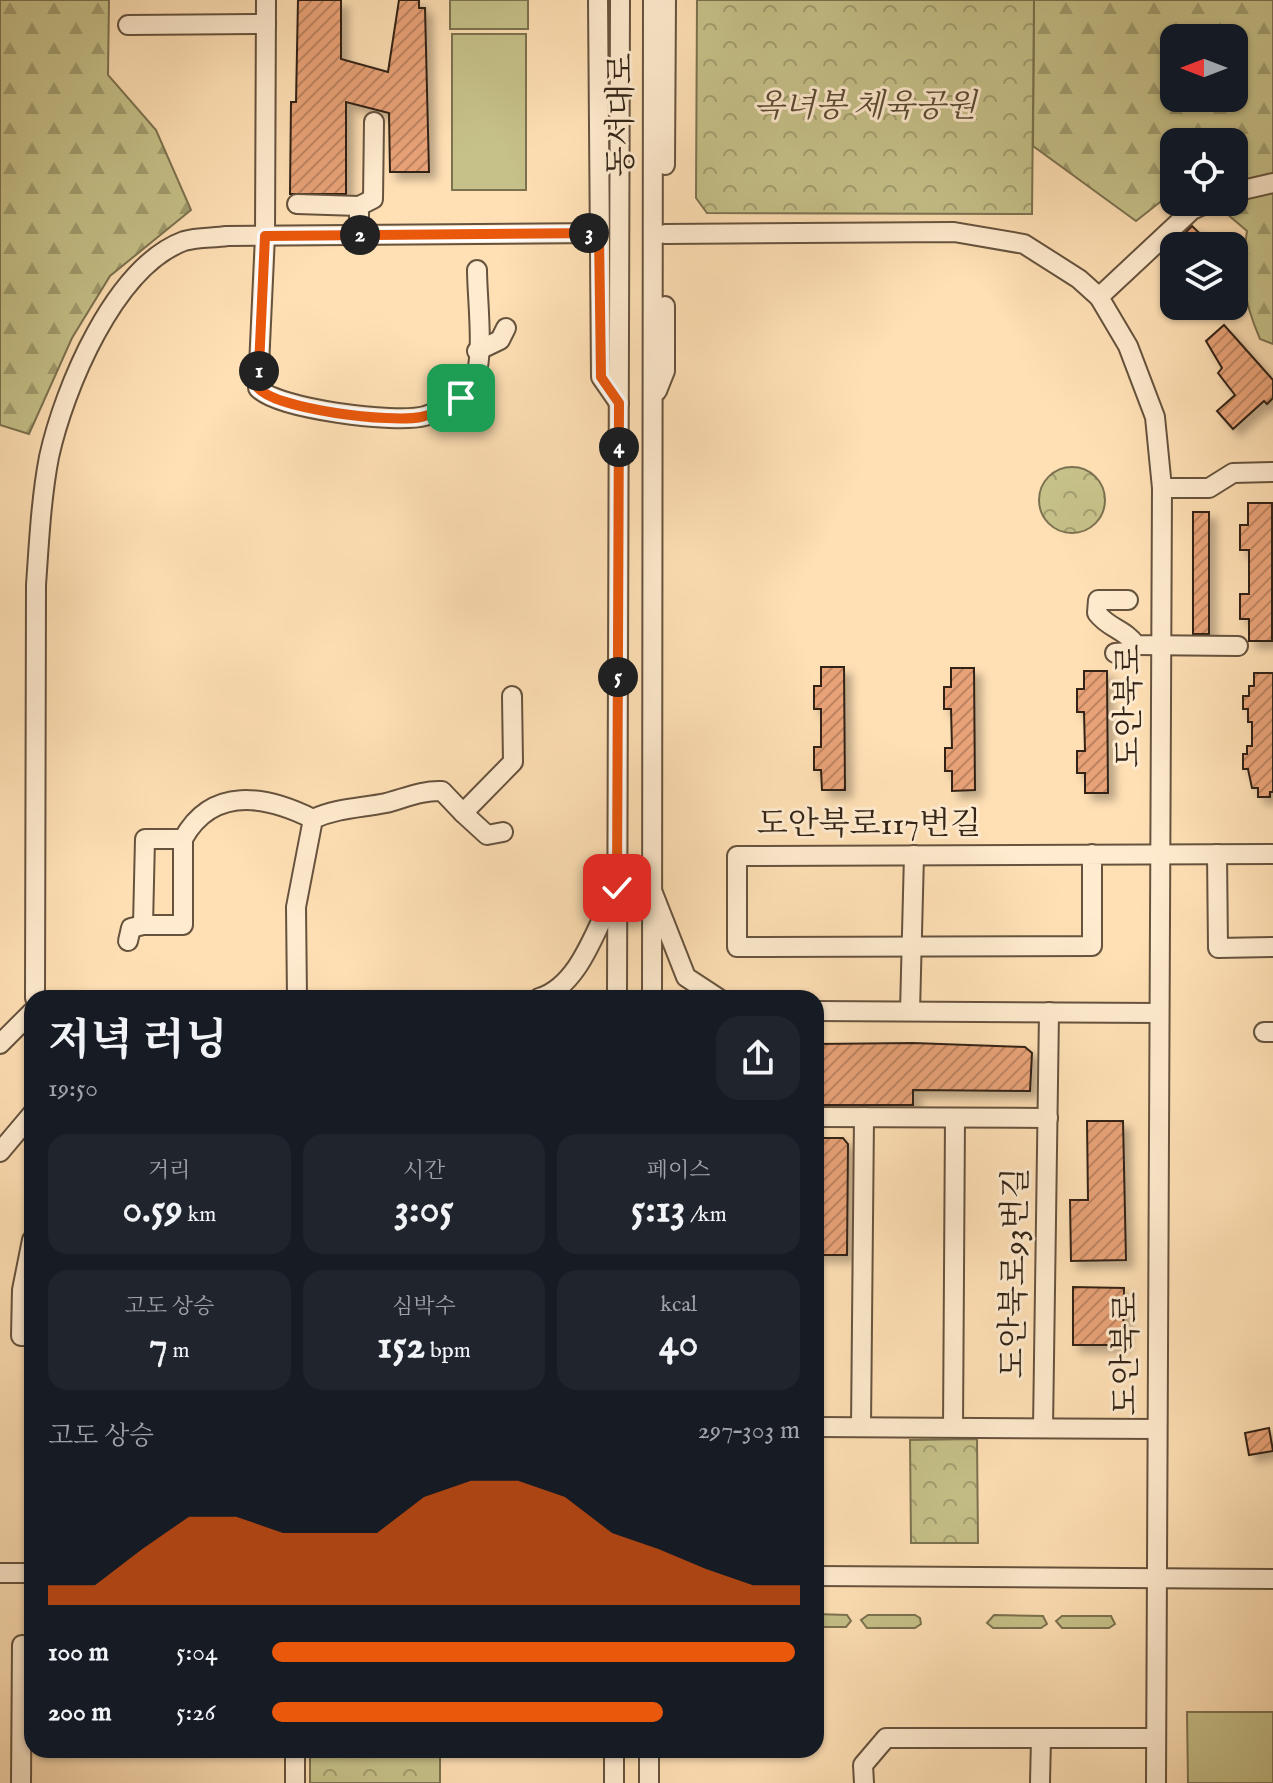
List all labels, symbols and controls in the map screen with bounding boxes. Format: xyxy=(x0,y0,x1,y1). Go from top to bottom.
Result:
north arrow xyxy=(1160,24,1248,112)
map controls xyxy=(1160,24,1248,320)
street label: 동서대로 xyxy=(602,53,643,177)
park label: 옥녀봉 체육공원 xyxy=(753,87,979,128)
button: locate xyxy=(1160,128,1248,216)
pin: 3 xyxy=(569,213,609,253)
pin: 2 xyxy=(340,215,380,255)
text: 3 xyxy=(585,219,593,247)
text: 2 xyxy=(355,221,365,249)
button: layers xyxy=(1160,232,1248,320)
pin: 1 xyxy=(239,351,279,391)
text: 1 xyxy=(255,357,263,385)
pin xyxy=(427,364,495,432)
icon: arrive xyxy=(439,376,483,420)
pin: 4 xyxy=(599,427,639,467)
text: 4 xyxy=(614,433,624,461)
street label: 도안북로 xyxy=(1110,644,1151,768)
pin: 5 xyxy=(598,657,638,697)
text: 5 xyxy=(614,663,622,691)
street label: 도안북로117번길 xyxy=(757,805,981,846)
pin xyxy=(583,854,651,922)
icon: check xyxy=(595,866,639,910)
text: 저녁 러닝 xyxy=(48,1014,228,1070)
button: share xyxy=(716,1016,800,1100)
text: 19:50 xyxy=(48,1072,98,1105)
text: 거리 xyxy=(148,1157,191,1185)
text: 시간 xyxy=(403,1157,445,1185)
text: 페이스 xyxy=(647,1157,711,1185)
street label: 도안북로93번길 xyxy=(994,1167,1038,1379)
text: 0.59 xyxy=(122,1185,183,1236)
text: 3:05 xyxy=(394,1185,454,1236)
text: 5:13 xyxy=(631,1185,686,1236)
text: km xyxy=(183,1201,216,1229)
text: /km xyxy=(686,1201,727,1229)
text: kcal xyxy=(660,1291,697,1319)
street label: 도안북로 xyxy=(1107,1292,1148,1416)
text: 고도 상승 xyxy=(124,1293,214,1321)
text: 심박수 xyxy=(392,1293,456,1321)
text: 40 xyxy=(659,1319,698,1370)
text: 7 xyxy=(149,1321,168,1372)
text: 152 xyxy=(377,1321,425,1372)
text: m xyxy=(168,1337,190,1365)
text: bpm xyxy=(425,1337,471,1365)
text: 297–303 m xyxy=(698,1414,800,1447)
text: 고도 상승 xyxy=(48,1420,154,1453)
text: 100 m xyxy=(48,1636,109,1669)
text: 5:04 xyxy=(176,1636,218,1669)
text: 200 m xyxy=(48,1696,112,1729)
text: 5:26 xyxy=(176,1696,215,1729)

